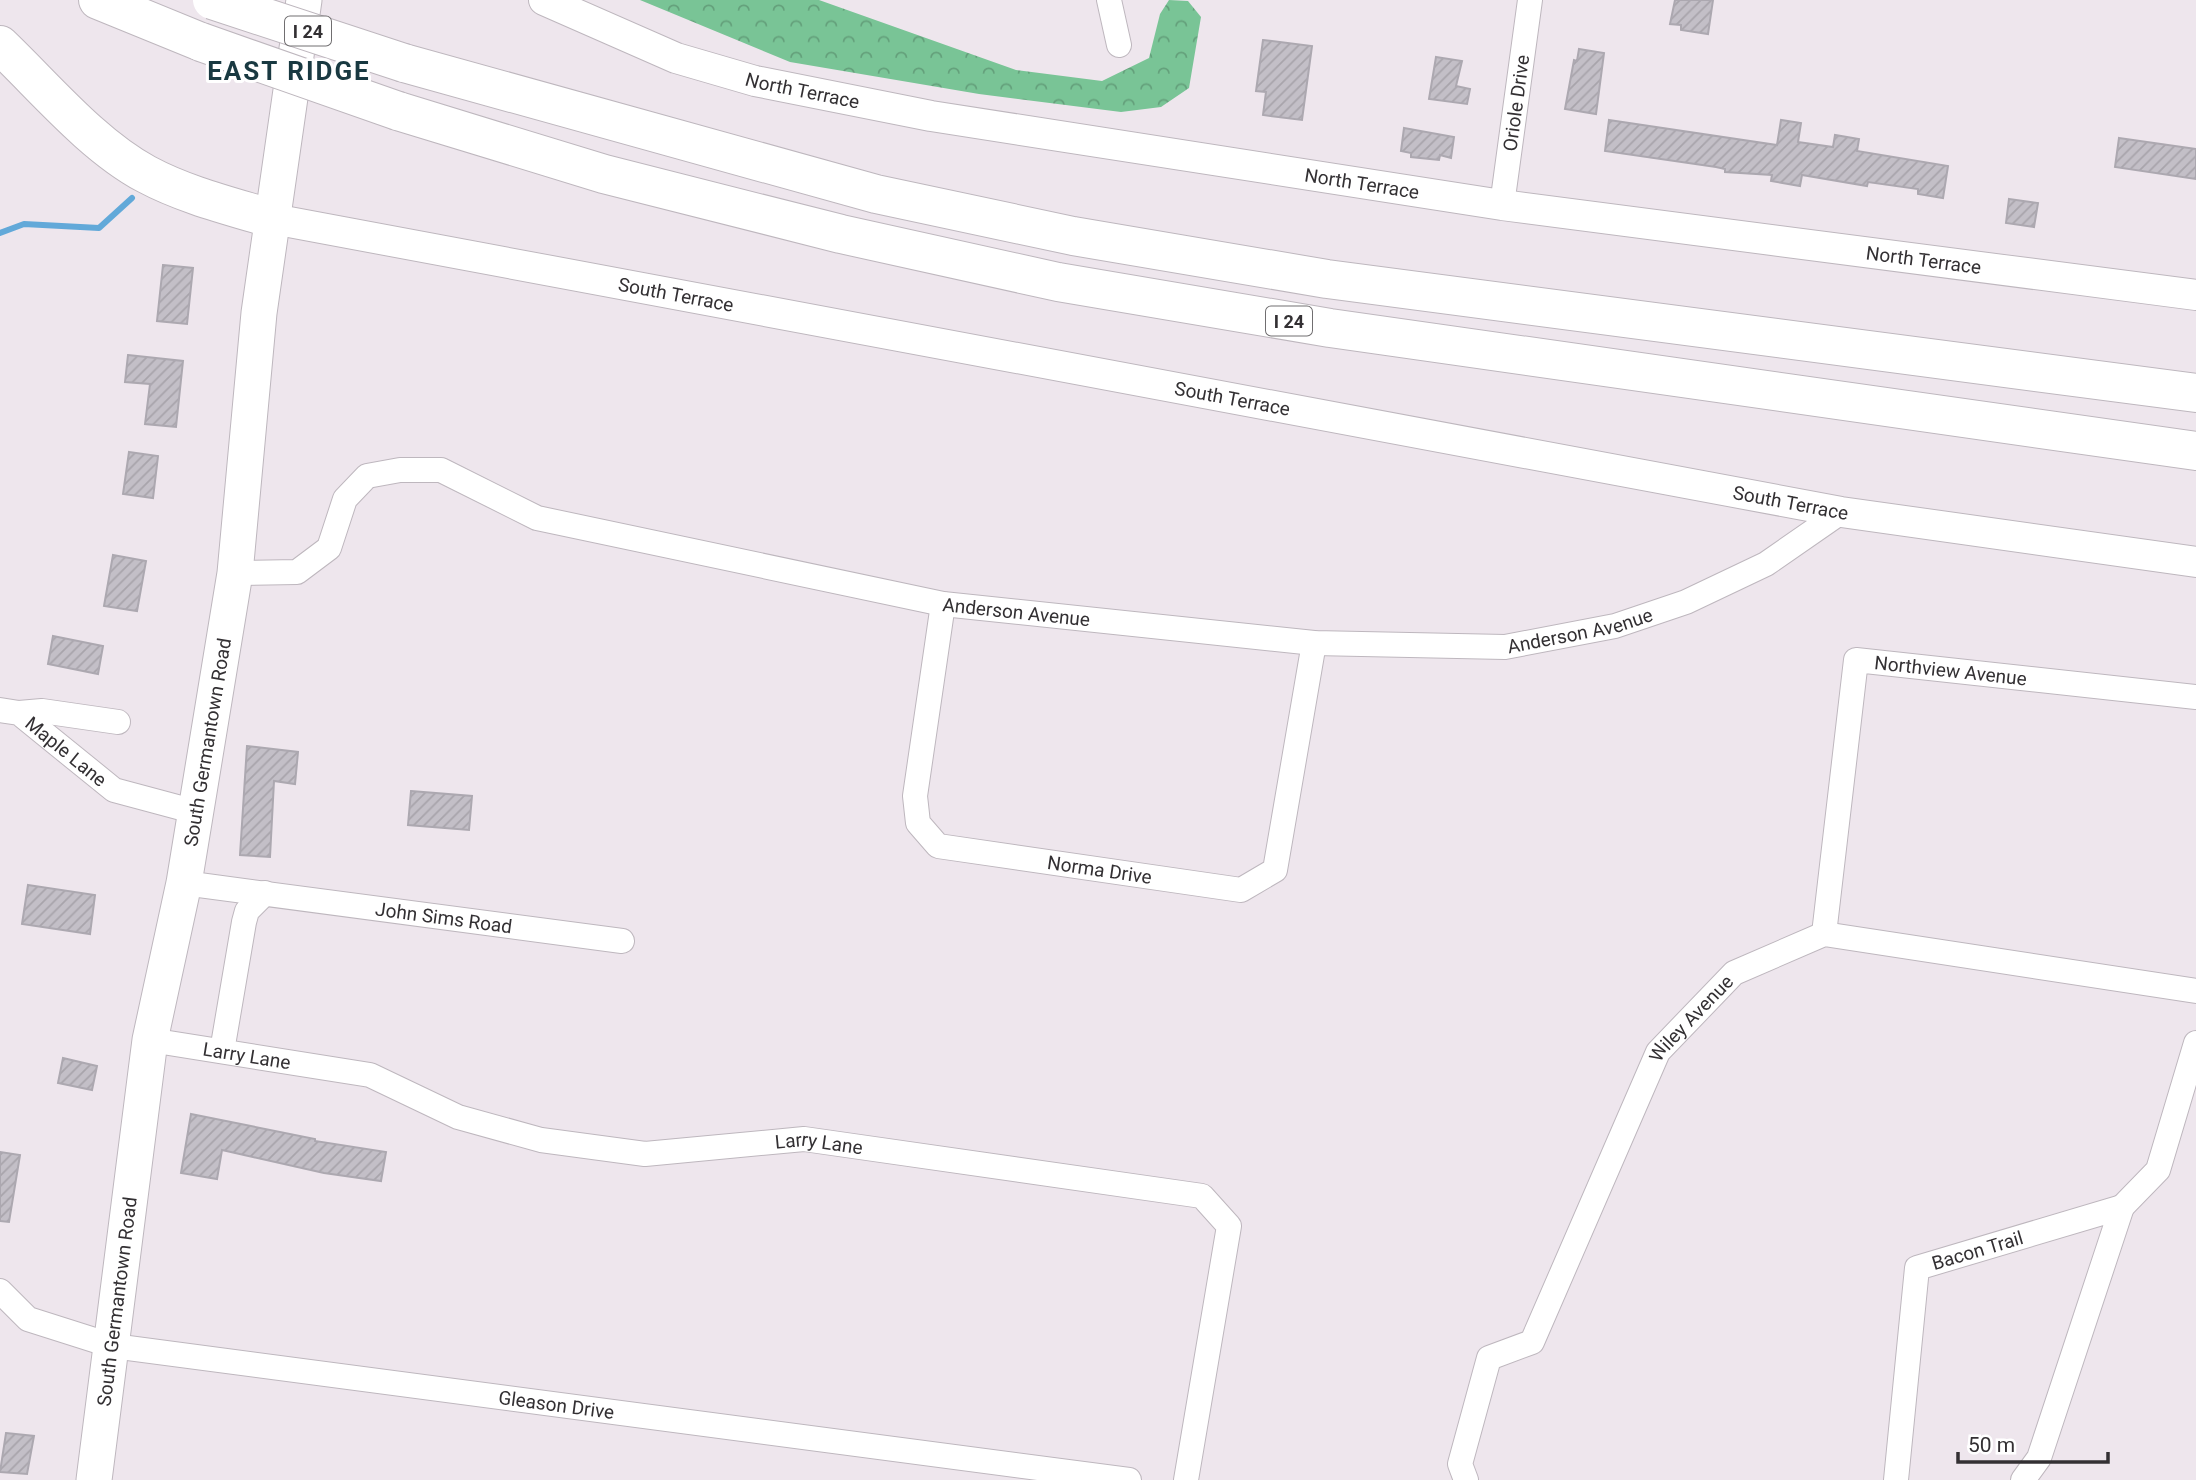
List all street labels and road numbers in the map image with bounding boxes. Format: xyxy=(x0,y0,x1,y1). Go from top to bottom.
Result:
road number: I 24 xyxy=(285,16,331,46)
street label: Oriole Drive xyxy=(1498,53,1534,153)
street label: North Terrace xyxy=(743,67,862,113)
street label: North Terrace xyxy=(1303,163,1421,203)
street label: North Terrace xyxy=(1865,241,1983,279)
street label: South Terrace xyxy=(616,272,736,316)
road number: I 24 xyxy=(1266,306,1312,335)
street label: South Terrace xyxy=(1173,376,1292,420)
street label: South Terrace xyxy=(1731,481,1850,524)
street label: Anderson Avenue xyxy=(941,593,1091,631)
street label: Anderson Avenue xyxy=(1505,603,1655,658)
street label: South Germantown Road xyxy=(179,636,236,848)
street label: Northview Avenue xyxy=(1873,651,2028,690)
street label: Maple Lane xyxy=(21,711,112,791)
street label: Norma Drive xyxy=(1046,851,1153,888)
street label: John Sims Road xyxy=(374,897,514,938)
street label: Wiley Avenue xyxy=(1644,970,1738,1065)
street label: Larry Lane xyxy=(201,1037,292,1074)
street label: Larry Lane xyxy=(774,1127,864,1159)
street label: South Germantown Road xyxy=(92,1195,141,1408)
street label: Bacon Trail xyxy=(1929,1226,2026,1274)
street label: Gleason Drive xyxy=(497,1385,616,1424)

